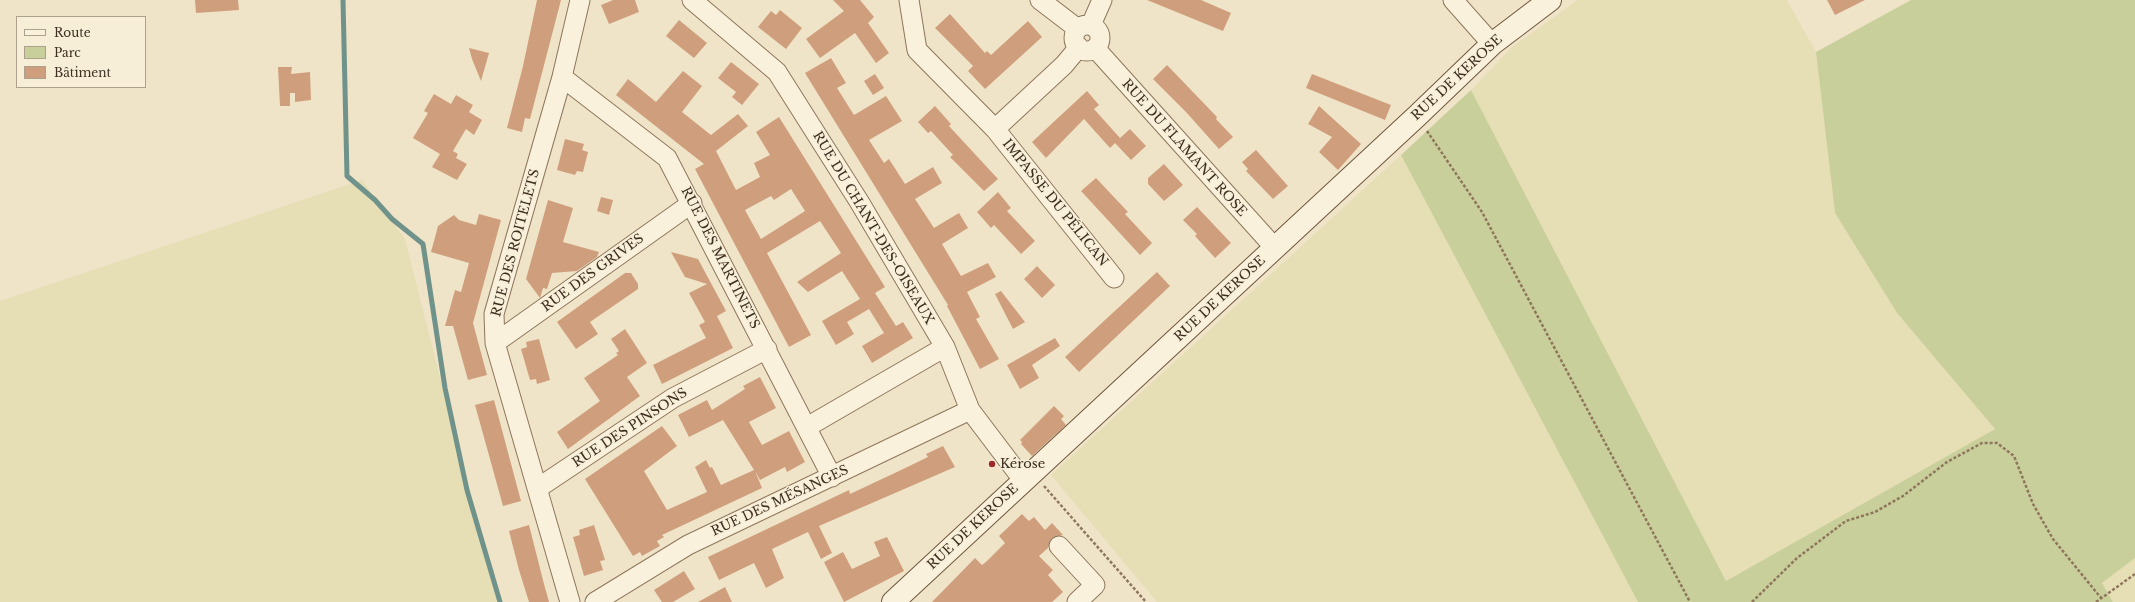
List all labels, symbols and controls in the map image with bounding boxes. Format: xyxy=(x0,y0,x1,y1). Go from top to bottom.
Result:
legend xyxy=(16,16,146,88)
text: Route xyxy=(54,25,91,40)
street label: RUE DE KEROSE xyxy=(1408,32,1506,124)
text: Parc xyxy=(54,45,81,60)
text: Bâtiment xyxy=(54,65,111,80)
street label: RUE DU FLAMANT ROSE xyxy=(1118,76,1250,220)
street label: RUE DU CHANT-DES-OISEAUX xyxy=(809,129,937,327)
street label: IMPASSE DU PÉLICAN xyxy=(999,136,1111,270)
street label: RUE DES ROITELETS xyxy=(489,167,543,319)
street label: RUE DES MARTINETS xyxy=(677,184,763,332)
street label: RUE DES GRIVES xyxy=(539,231,647,315)
street label: RUE DE KEROSE xyxy=(1171,253,1269,345)
street label: RUE DES PINSONS xyxy=(570,385,690,471)
place label: Kérose xyxy=(1000,456,1045,472)
marker: Kérose xyxy=(987,459,997,469)
street label: RUE DES MÉSANGES xyxy=(709,462,851,540)
street label: RUE DE KEROSE xyxy=(924,481,1022,573)

